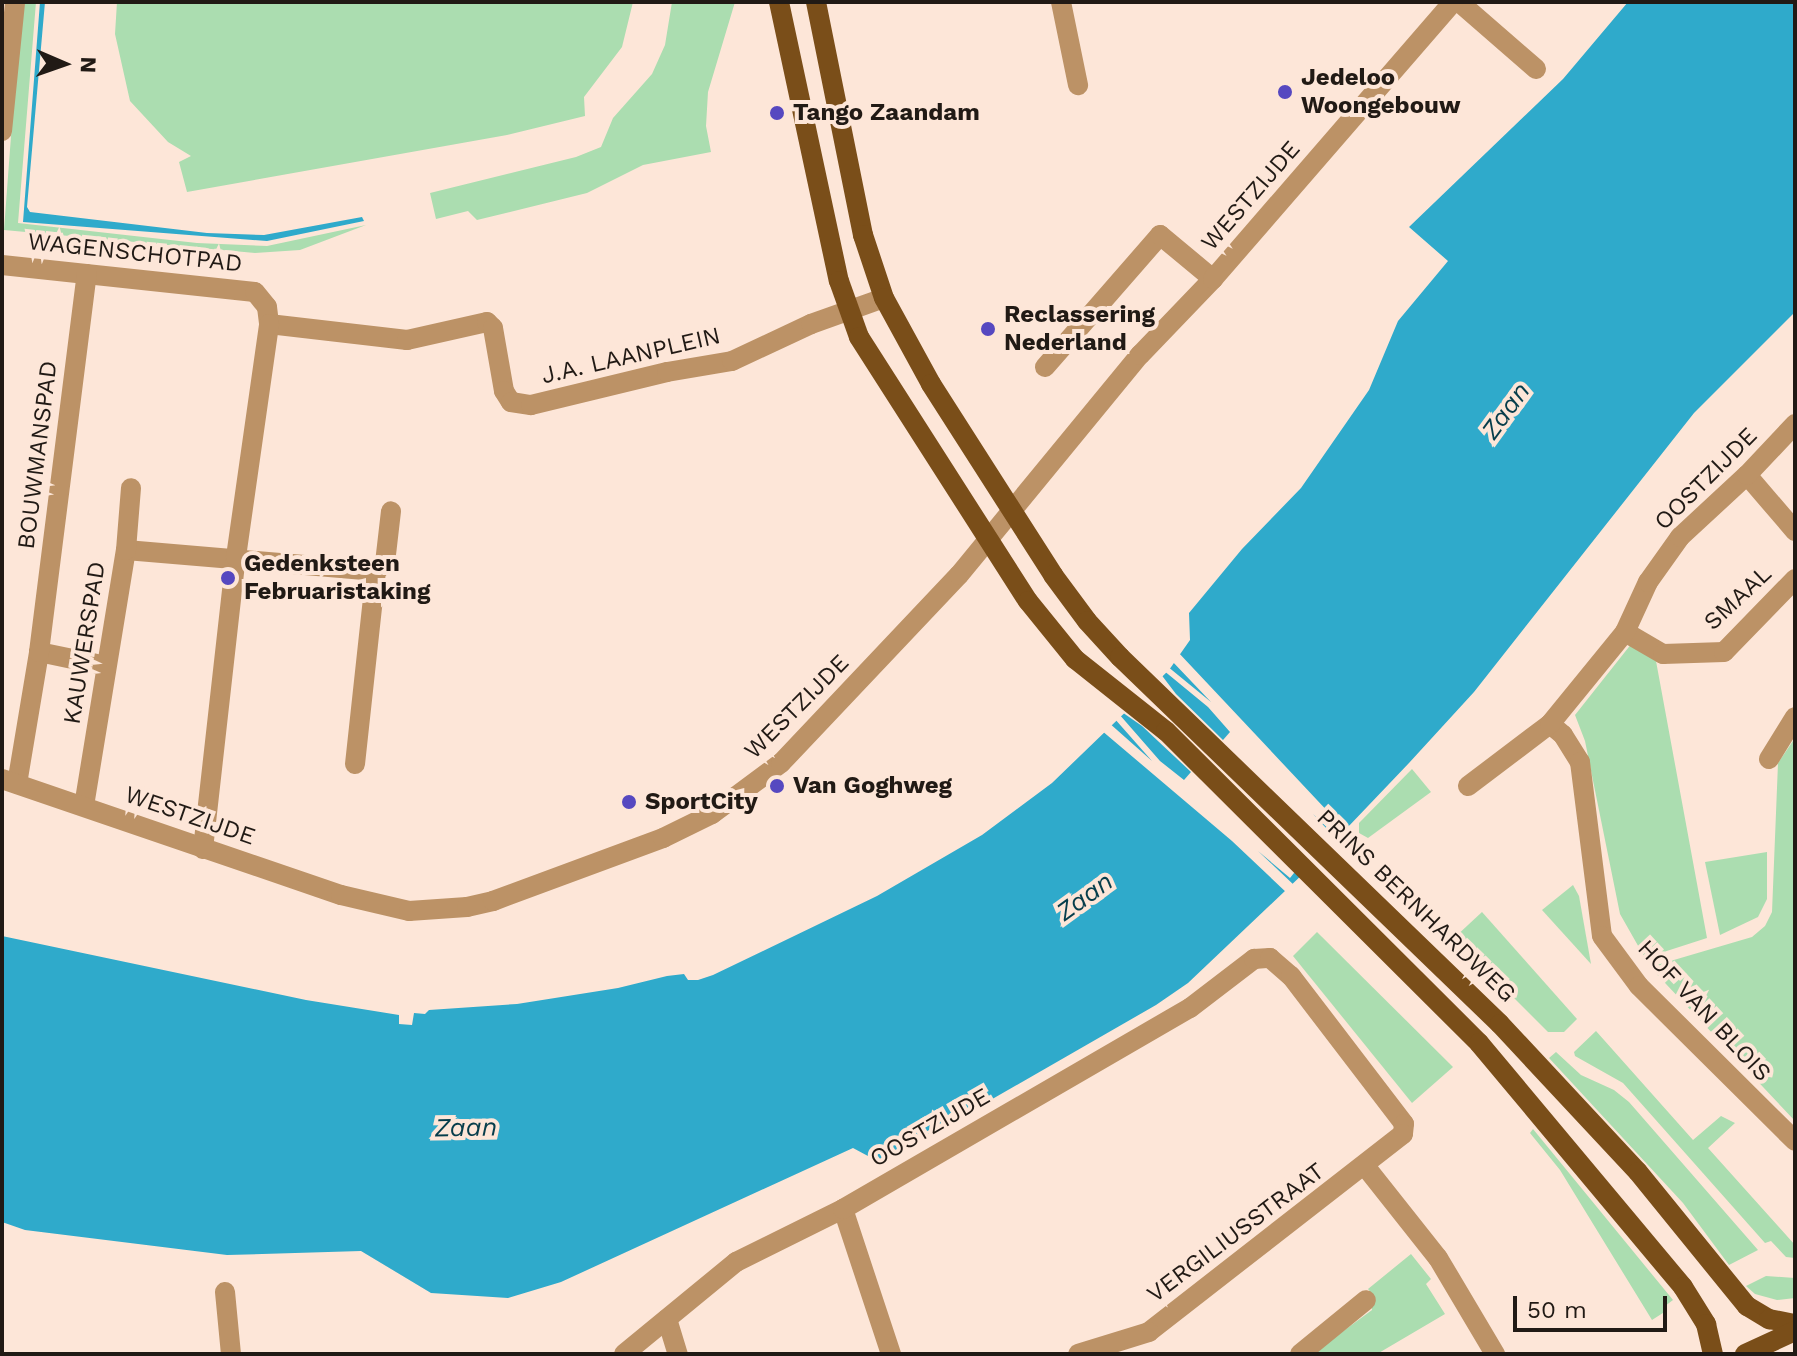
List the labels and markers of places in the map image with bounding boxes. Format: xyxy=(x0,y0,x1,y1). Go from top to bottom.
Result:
place label: Jedeloo Woongebouw xyxy=(1301,64,1460,120)
marker: Jedeloo Woongebouw xyxy=(1276,83,1294,101)
place label: Tango Zaandam xyxy=(793,99,980,127)
marker: Tango Zaandam xyxy=(768,104,786,122)
place label: Reclassering Nederland xyxy=(1004,301,1155,357)
marker: Reclassering Nederland xyxy=(979,320,997,338)
place label: Gedenksteen Februaristaking xyxy=(244,550,430,606)
marker: Gedenksteen Februaristaking xyxy=(219,569,237,587)
place label: Van Goghweg xyxy=(793,772,952,800)
marker: Van Goghweg xyxy=(768,777,786,795)
place label: SportCity xyxy=(645,788,758,816)
marker: SportCity xyxy=(620,793,638,811)

